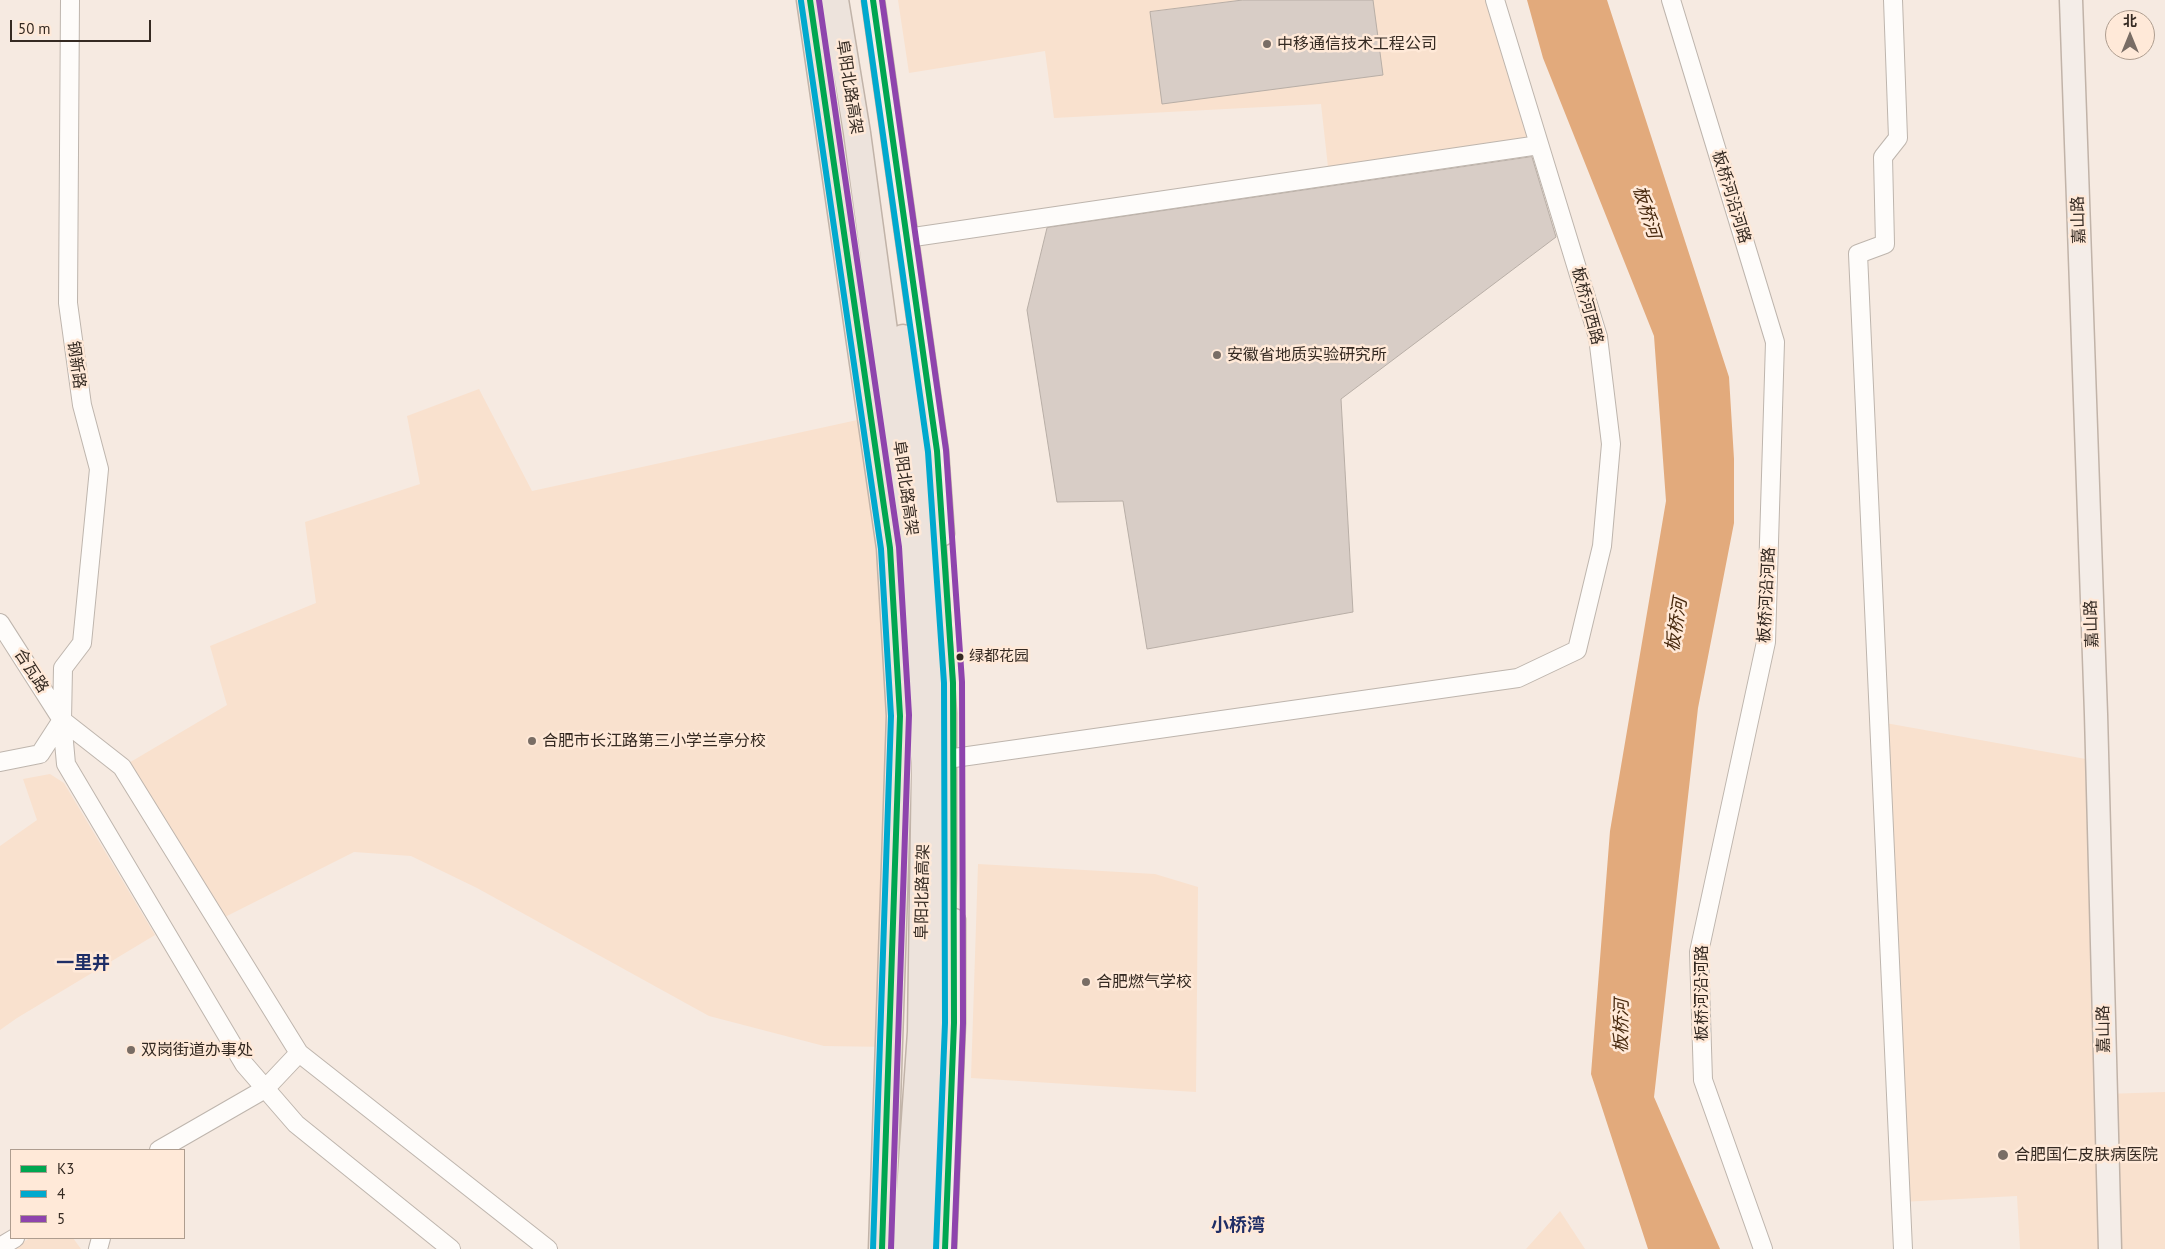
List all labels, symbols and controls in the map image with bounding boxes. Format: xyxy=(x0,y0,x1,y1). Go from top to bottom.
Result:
scale bar xyxy=(12,10,154,42)
north arrow xyxy=(2105,10,2155,60)
text: 北 xyxy=(2123,12,2137,30)
text: 50 m xyxy=(18,19,51,38)
place label: 中移通信技术工程公司 xyxy=(1277,34,1437,54)
street label: 阜阳北路高架 xyxy=(832,38,866,136)
marker: 中移通信技术工程公司 xyxy=(1261,38,1273,50)
street label: 板桥河沿河路 xyxy=(1708,148,1754,246)
water label: 板桥河 xyxy=(1628,183,1664,241)
street label: 嘉山路 xyxy=(2069,196,2089,244)
street label: 板桥河西路 xyxy=(1567,265,1607,347)
street label: 钢新路 xyxy=(63,340,89,390)
place label: 安徽省地质实验研究所 xyxy=(1227,345,1387,365)
marker: 安徽省地质实验研究所 xyxy=(1211,349,1223,361)
street label: 阜阳北路高架 xyxy=(889,439,921,537)
street label: 板桥河沿河路 xyxy=(1755,547,1779,643)
water label: 板桥河 xyxy=(1662,597,1692,653)
street label: 嘉山路 xyxy=(2082,600,2102,648)
street label: 合瓦路 xyxy=(10,646,52,696)
place label: 绿都花园 xyxy=(969,648,1029,666)
marker: 绿都花园 xyxy=(955,652,965,662)
place label: 合肥市长江路第三小学兰亭分校 xyxy=(542,731,766,751)
marker: 合肥市长江路第三小学兰亭分校 xyxy=(526,735,538,747)
street label: 阜阳北路高架 xyxy=(913,844,933,940)
street label: 板桥河沿河路 xyxy=(1692,945,1712,1041)
district label: 一里井 xyxy=(56,953,110,975)
place label: 合肥燃气学校 xyxy=(1096,972,1192,992)
marker: 合肥燃气学校 xyxy=(1080,976,1092,988)
water label: 板桥河 xyxy=(1611,999,1633,1053)
street label: 嘉山路 xyxy=(2094,1005,2114,1053)
place label: 双岗街道办事处 xyxy=(141,1040,253,1060)
marker: 双岗街道办事处 xyxy=(125,1044,137,1056)
place label: 合肥国仁皮肤病医院 xyxy=(2014,1145,2158,1165)
marker: 合肥国仁皮肤病医院 xyxy=(1996,1148,2010,1162)
legend xyxy=(10,1149,185,1239)
text: K3 xyxy=(57,1159,74,1178)
text: 4 xyxy=(57,1184,65,1203)
text: 5 xyxy=(57,1209,65,1228)
district label: 小桥湾 xyxy=(1211,1215,1265,1237)

